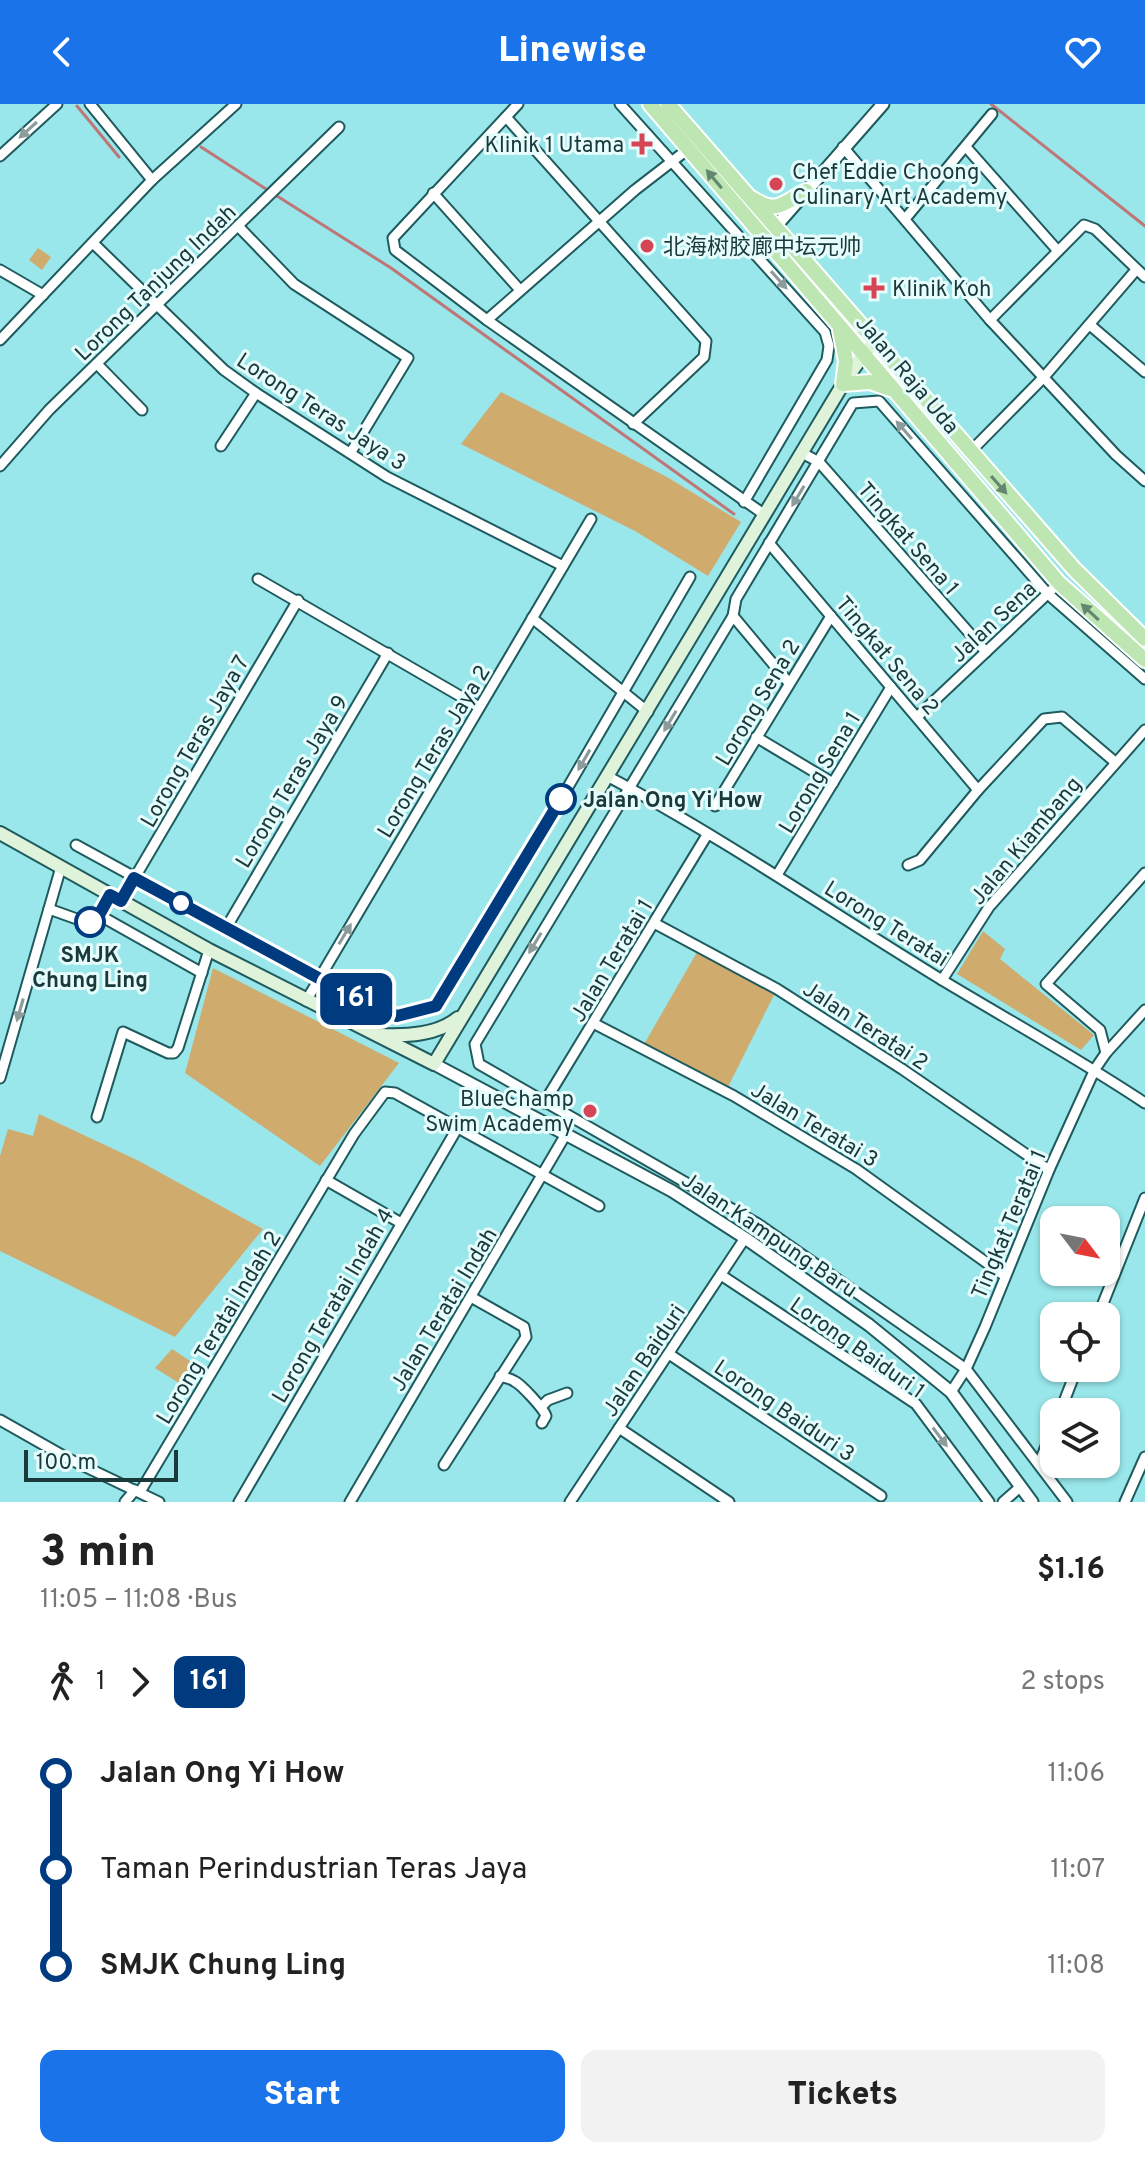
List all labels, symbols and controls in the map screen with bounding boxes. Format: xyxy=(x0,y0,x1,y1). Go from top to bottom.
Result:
text: Linewise xyxy=(498,29,647,75)
icon: back xyxy=(40,30,84,74)
icon: heart xyxy=(1061,30,1105,74)
one-way arrow xyxy=(19,120,38,138)
place label: Klinik 1 Utama xyxy=(484,133,624,160)
marker: Klinik 1 Utama xyxy=(631,133,653,155)
place label: Chef Eddie Choong Culinary Art Academy xyxy=(792,160,1008,212)
one-way arrow xyxy=(706,169,723,189)
marker: Chef Eddie Choong Culinary Art Academy xyxy=(767,175,785,193)
street label: Lorong Tanjung Indah xyxy=(70,200,243,368)
place label: 北海树胶廊中坛元帅 xyxy=(663,235,861,262)
marker: 北海树胶廊中坛元帅 xyxy=(638,237,656,255)
one-way arrow xyxy=(770,270,787,290)
marker: Klinik Koh xyxy=(863,277,885,299)
place label: Klinik Koh xyxy=(892,277,991,304)
street label: Jalan Raja Uda xyxy=(849,311,964,441)
street label: Lorong Teras Jaya 3 xyxy=(231,348,411,478)
one-way arrow xyxy=(896,421,913,441)
one-way arrow xyxy=(990,476,1008,495)
street label: Tingkat Sena 1 xyxy=(850,477,964,602)
one-way arrow xyxy=(791,485,805,507)
street label: Jalan Sena xyxy=(946,576,1043,669)
street label: Tingkat Sena 2 xyxy=(829,592,944,722)
one-way arrow xyxy=(1081,603,1100,621)
street label: Lorong Sena 2 xyxy=(711,635,807,771)
street label: Lorong Teras Jaya 7 xyxy=(136,651,256,833)
street label: Lorong Teras Jaya 2 xyxy=(373,661,497,844)
street label: Lorong Teras Jaya 9 xyxy=(231,691,355,874)
street label: Lorong Sena 1 xyxy=(774,708,868,839)
one-way arrow xyxy=(663,710,677,732)
one-way arrow xyxy=(577,748,591,771)
street label: Jalan Kiambang xyxy=(965,772,1088,911)
marker: Jalan Ong Yi How xyxy=(546,784,576,814)
place label: Jalan Ong Yi How xyxy=(583,788,763,815)
street label: Lorong Teratai xyxy=(818,876,953,974)
unlabelled marker xyxy=(170,892,192,914)
street label: Jalan Teratai 1 xyxy=(566,895,660,1028)
marker: SMJK Chung Ling xyxy=(75,907,105,937)
one-way arrow xyxy=(338,923,352,945)
one-way arrow xyxy=(528,932,542,954)
place label: SMJK Chung Ling xyxy=(32,943,148,995)
line badge: 161 xyxy=(310,973,402,1025)
street label: Jalan Teratai 2 xyxy=(797,977,932,1078)
text: 161 xyxy=(336,981,376,1017)
one-way arrow xyxy=(13,998,25,1023)
street label: Jalan Teratai 3 xyxy=(745,1078,882,1175)
place label: BlueChamp Swim Academy xyxy=(425,1087,574,1139)
marker: BlueChamp Swim Academy xyxy=(581,1102,599,1120)
street label: Tingkat Teratai 1 xyxy=(967,1146,1054,1304)
street label: Jalan Kampung Baru xyxy=(676,1167,862,1305)
street label: Lorong Teratai Indah 4 xyxy=(267,1204,401,1409)
north arrow xyxy=(1040,1206,1120,1286)
map controls xyxy=(1040,1206,1120,1478)
street label: Jalan Teratai Indah xyxy=(386,1224,505,1397)
street label: Lorong Teratai Indah 2 xyxy=(152,1227,289,1430)
street label: Lorong Baiduri 1 xyxy=(784,1292,929,1406)
street label: Jalan Baiduri xyxy=(598,1300,692,1423)
button: locate xyxy=(1040,1302,1120,1382)
street label: Lorong Baiduri 3 xyxy=(708,1355,859,1469)
button: layers xyxy=(1040,1398,1120,1478)
one-way arrow xyxy=(932,1426,947,1447)
scale bar xyxy=(24,1446,178,1482)
text: 100 m xyxy=(36,1450,96,1477)
text: 3 min xyxy=(40,1526,156,1582)
text: $1.16 xyxy=(1037,1552,1105,1589)
text: 11:05 – 11:08 · Bus xyxy=(40,1584,238,1617)
icon: walk xyxy=(40,1660,84,1704)
icon: forward xyxy=(118,1660,162,1704)
text: 161 xyxy=(190,1664,229,1700)
text: 1 xyxy=(96,1666,106,1699)
text: 2 stops xyxy=(1020,1666,1105,1699)
text: Jalan Ong Yi How xyxy=(100,1756,345,1793)
text: 11:06 xyxy=(1048,1758,1105,1791)
text: Taman Perindustrian Teras Jaya xyxy=(100,1852,527,1889)
text: 11:07 xyxy=(1050,1854,1105,1887)
text: SMJK Chung Ling xyxy=(100,1948,346,1985)
text: 11:08 xyxy=(1047,1950,1105,1983)
button: Start xyxy=(40,2050,565,2142)
button: Tickets xyxy=(581,2050,1105,2142)

